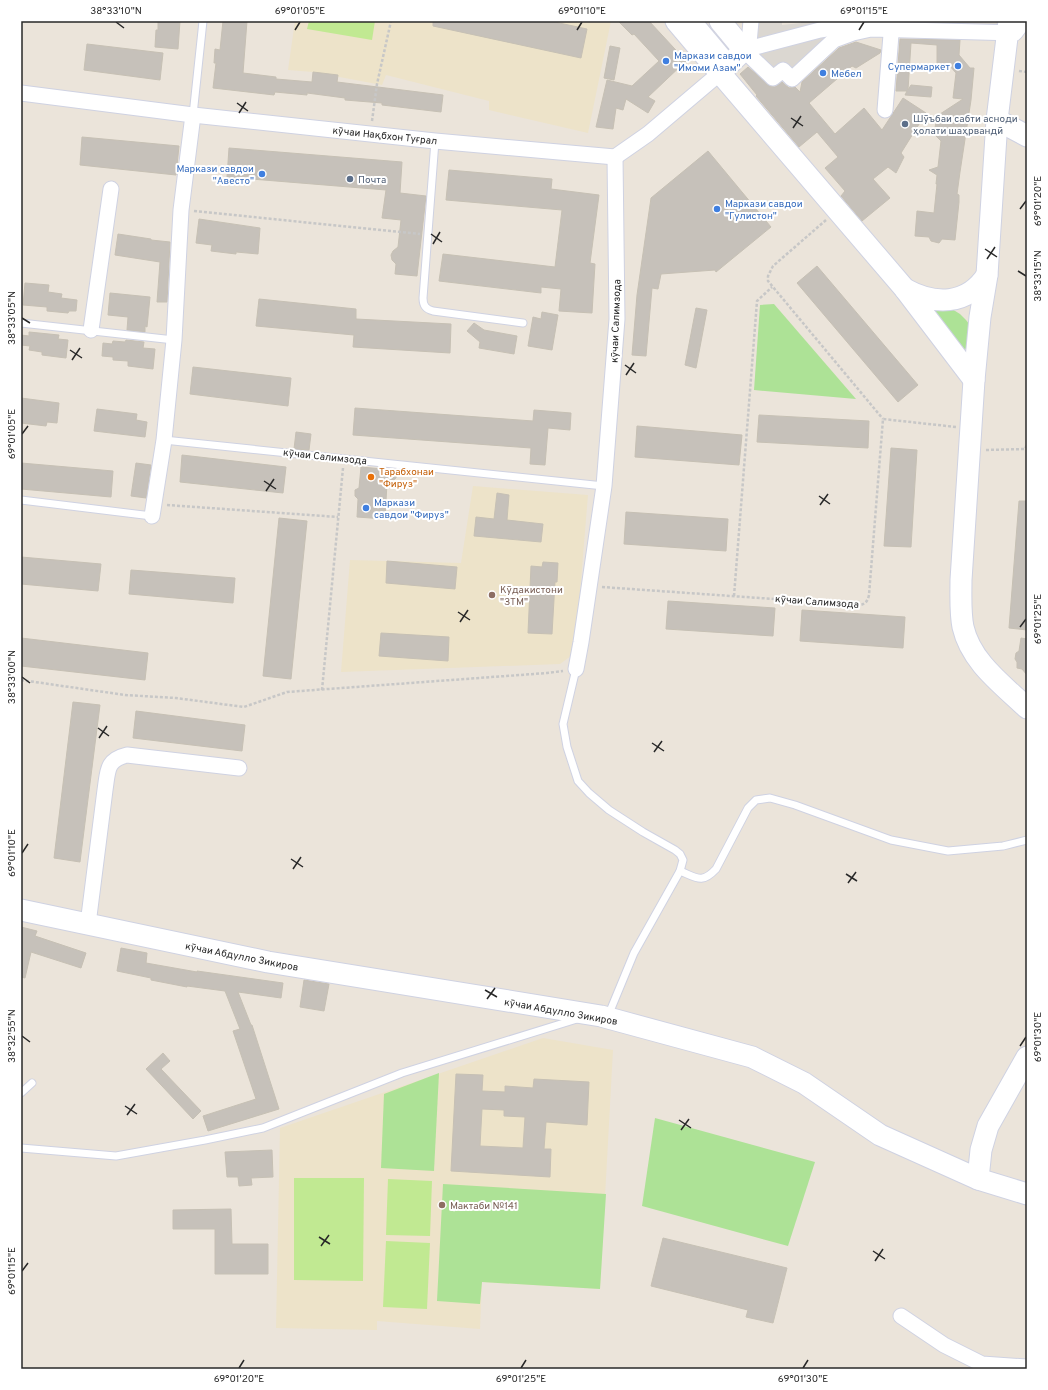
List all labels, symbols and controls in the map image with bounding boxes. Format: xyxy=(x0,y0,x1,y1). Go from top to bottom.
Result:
text: 38°33'10"N xyxy=(90,5,142,18)
text: 69°01'05"E xyxy=(275,5,325,18)
text: 69°01'10"E xyxy=(558,5,606,18)
text: 69°01'15"E xyxy=(840,5,888,18)
place label: Маркази савдои "Имоми Азам" xyxy=(674,50,752,75)
marker: Маркази савдои "Имоми Азам" xyxy=(661,56,671,66)
place label: Супермаркет xyxy=(888,61,950,74)
marker: Супермаркет xyxy=(953,61,963,71)
marker: Мебел xyxy=(818,68,828,78)
place label: Мебел xyxy=(831,68,862,81)
place label: Шӯъбаи сабти асноди ҳолати шаҳрвандӣ xyxy=(913,113,1018,138)
marker: Шӯъбаи сабти асноди ҳолати шаҳрвандӣ xyxy=(900,119,910,129)
street label: кӯчаи Нақбхон Туғрал xyxy=(332,125,438,148)
place label: Маркази савдои "Авесто" xyxy=(176,163,254,188)
marker: Маркази савдои "Авесто" xyxy=(257,169,267,179)
marker: Почта xyxy=(345,174,355,184)
place label: Почта xyxy=(358,174,386,187)
text: 69°01'20"E xyxy=(1032,176,1045,226)
place label: Маркази савдои "Гулистон" xyxy=(725,198,803,223)
marker: Маркази савдои "Гулистон" xyxy=(712,204,722,214)
text: 38°33'15"N xyxy=(1032,250,1045,302)
street label: кӯчаи Салимзода xyxy=(609,279,624,363)
text: 38°33'05"N xyxy=(6,291,19,345)
text: 69°01'05"E xyxy=(6,409,19,459)
street label: кӯчаи Салимзода xyxy=(282,447,367,468)
place label: Тарабхонаи "Фируз" xyxy=(379,466,434,491)
marker: Тарабхонаи "Фируз" xyxy=(366,472,376,482)
place label: Маркази савдои "Фируз" xyxy=(374,497,449,522)
marker: Маркази савдои "Фируз" xyxy=(361,503,371,513)
place label: Кӯдакистони "ЗТМ" xyxy=(500,584,563,609)
marker: Кӯдакистони "ЗТМ" xyxy=(487,590,497,600)
street label: кӯчаи Салимзода xyxy=(775,593,859,612)
text: 69°01'25"E xyxy=(1032,594,1045,644)
text: 38°33'00"N xyxy=(6,650,19,704)
text: 69°01'10"E xyxy=(6,829,19,877)
street label: кӯчаи Абдулло Зикиров xyxy=(184,940,299,975)
street label: кӯчаи Абдулло Зикиров xyxy=(503,996,619,1029)
text: 38°32'55"N xyxy=(6,1009,19,1063)
text: 69°01'30"E xyxy=(1032,1012,1045,1062)
marker: Мактаби №141 xyxy=(437,1200,447,1210)
place label: Мактаби №141 xyxy=(450,1200,518,1213)
text: 69°01'15"E xyxy=(6,1247,19,1295)
text: 69°01'20"E xyxy=(214,1373,264,1386)
text: 69°01'25"E xyxy=(496,1373,546,1386)
text: 69°01'30"E xyxy=(778,1373,828,1386)

